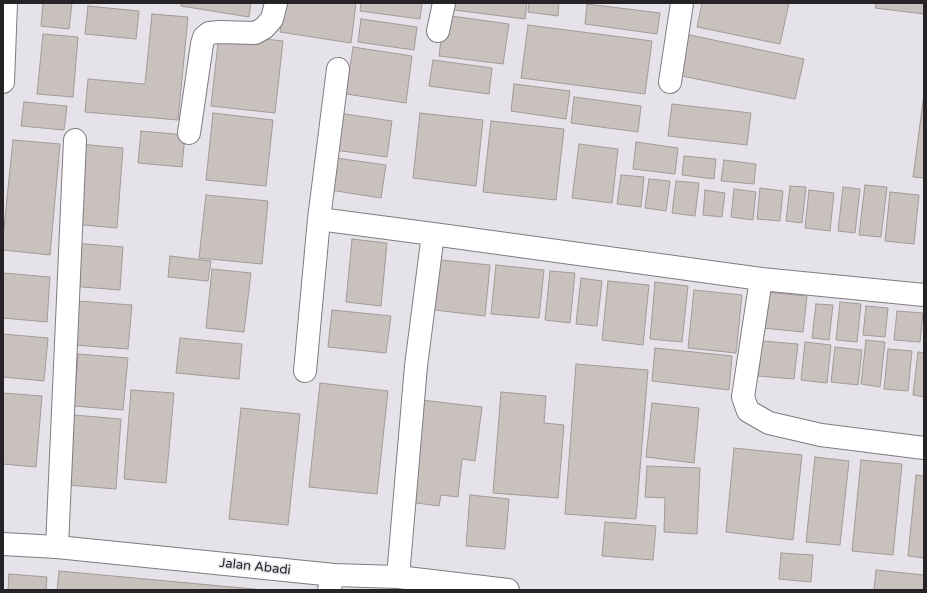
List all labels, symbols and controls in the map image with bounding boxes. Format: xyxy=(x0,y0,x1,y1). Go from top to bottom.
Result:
street label: Jalan Abadi xyxy=(218,555,292,579)

